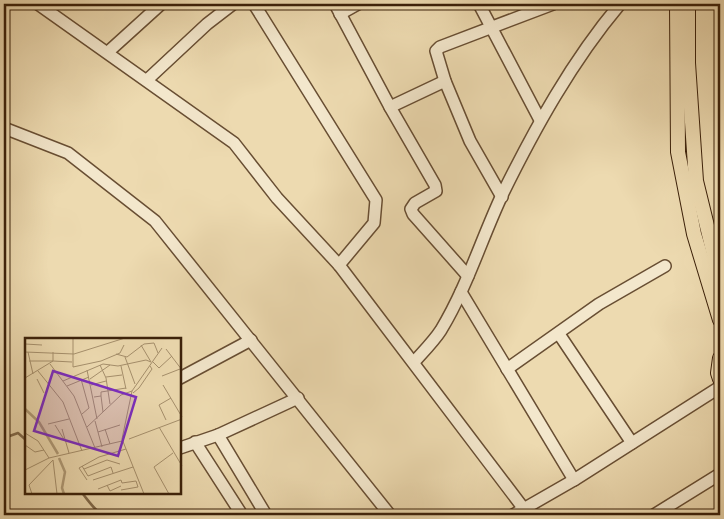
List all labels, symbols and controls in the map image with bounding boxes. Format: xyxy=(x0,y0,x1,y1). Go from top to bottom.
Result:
inset map xyxy=(25,338,181,494)

